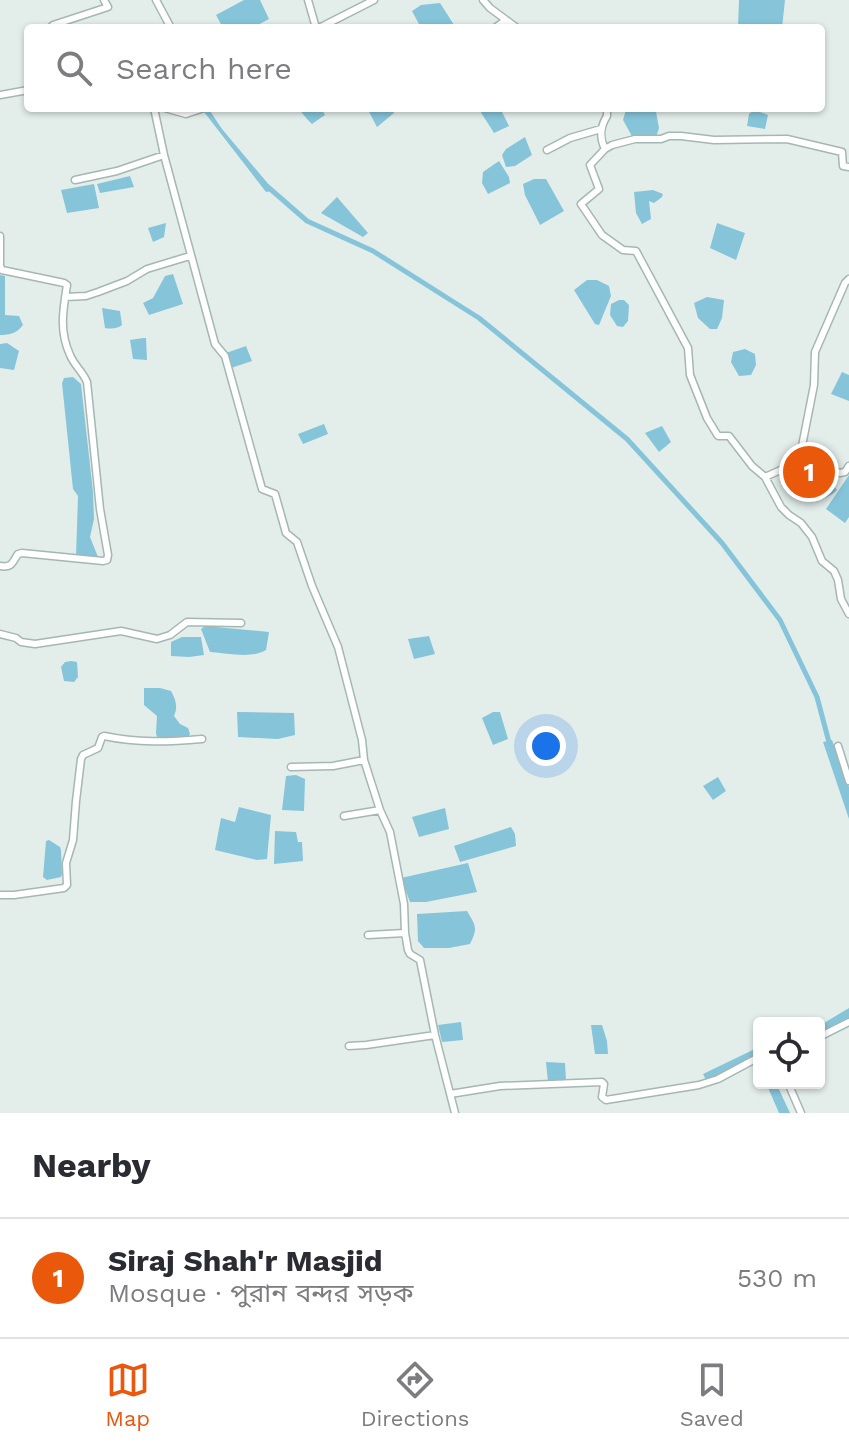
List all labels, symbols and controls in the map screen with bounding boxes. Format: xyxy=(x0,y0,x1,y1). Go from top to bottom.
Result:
search box xyxy=(24,24,825,112)
icon: search xyxy=(52,46,96,90)
text: Search here xyxy=(116,51,292,86)
pin: 1 xyxy=(783,442,835,502)
your location xyxy=(526,726,566,766)
map controls xyxy=(753,1017,825,1089)
button: locate xyxy=(753,1017,825,1089)
text: Nearby xyxy=(32,1145,151,1185)
text: Siraj Shah'r Masjid xyxy=(108,1243,382,1278)
text: 1 xyxy=(52,1263,64,1293)
text: 530 m xyxy=(737,1263,817,1293)
text: Mosque · পুরান বন্দর সড়ক xyxy=(108,1278,414,1308)
tab: Map xyxy=(105,1358,150,1431)
tab: Directions xyxy=(361,1358,469,1431)
tab: Saved xyxy=(680,1358,744,1431)

